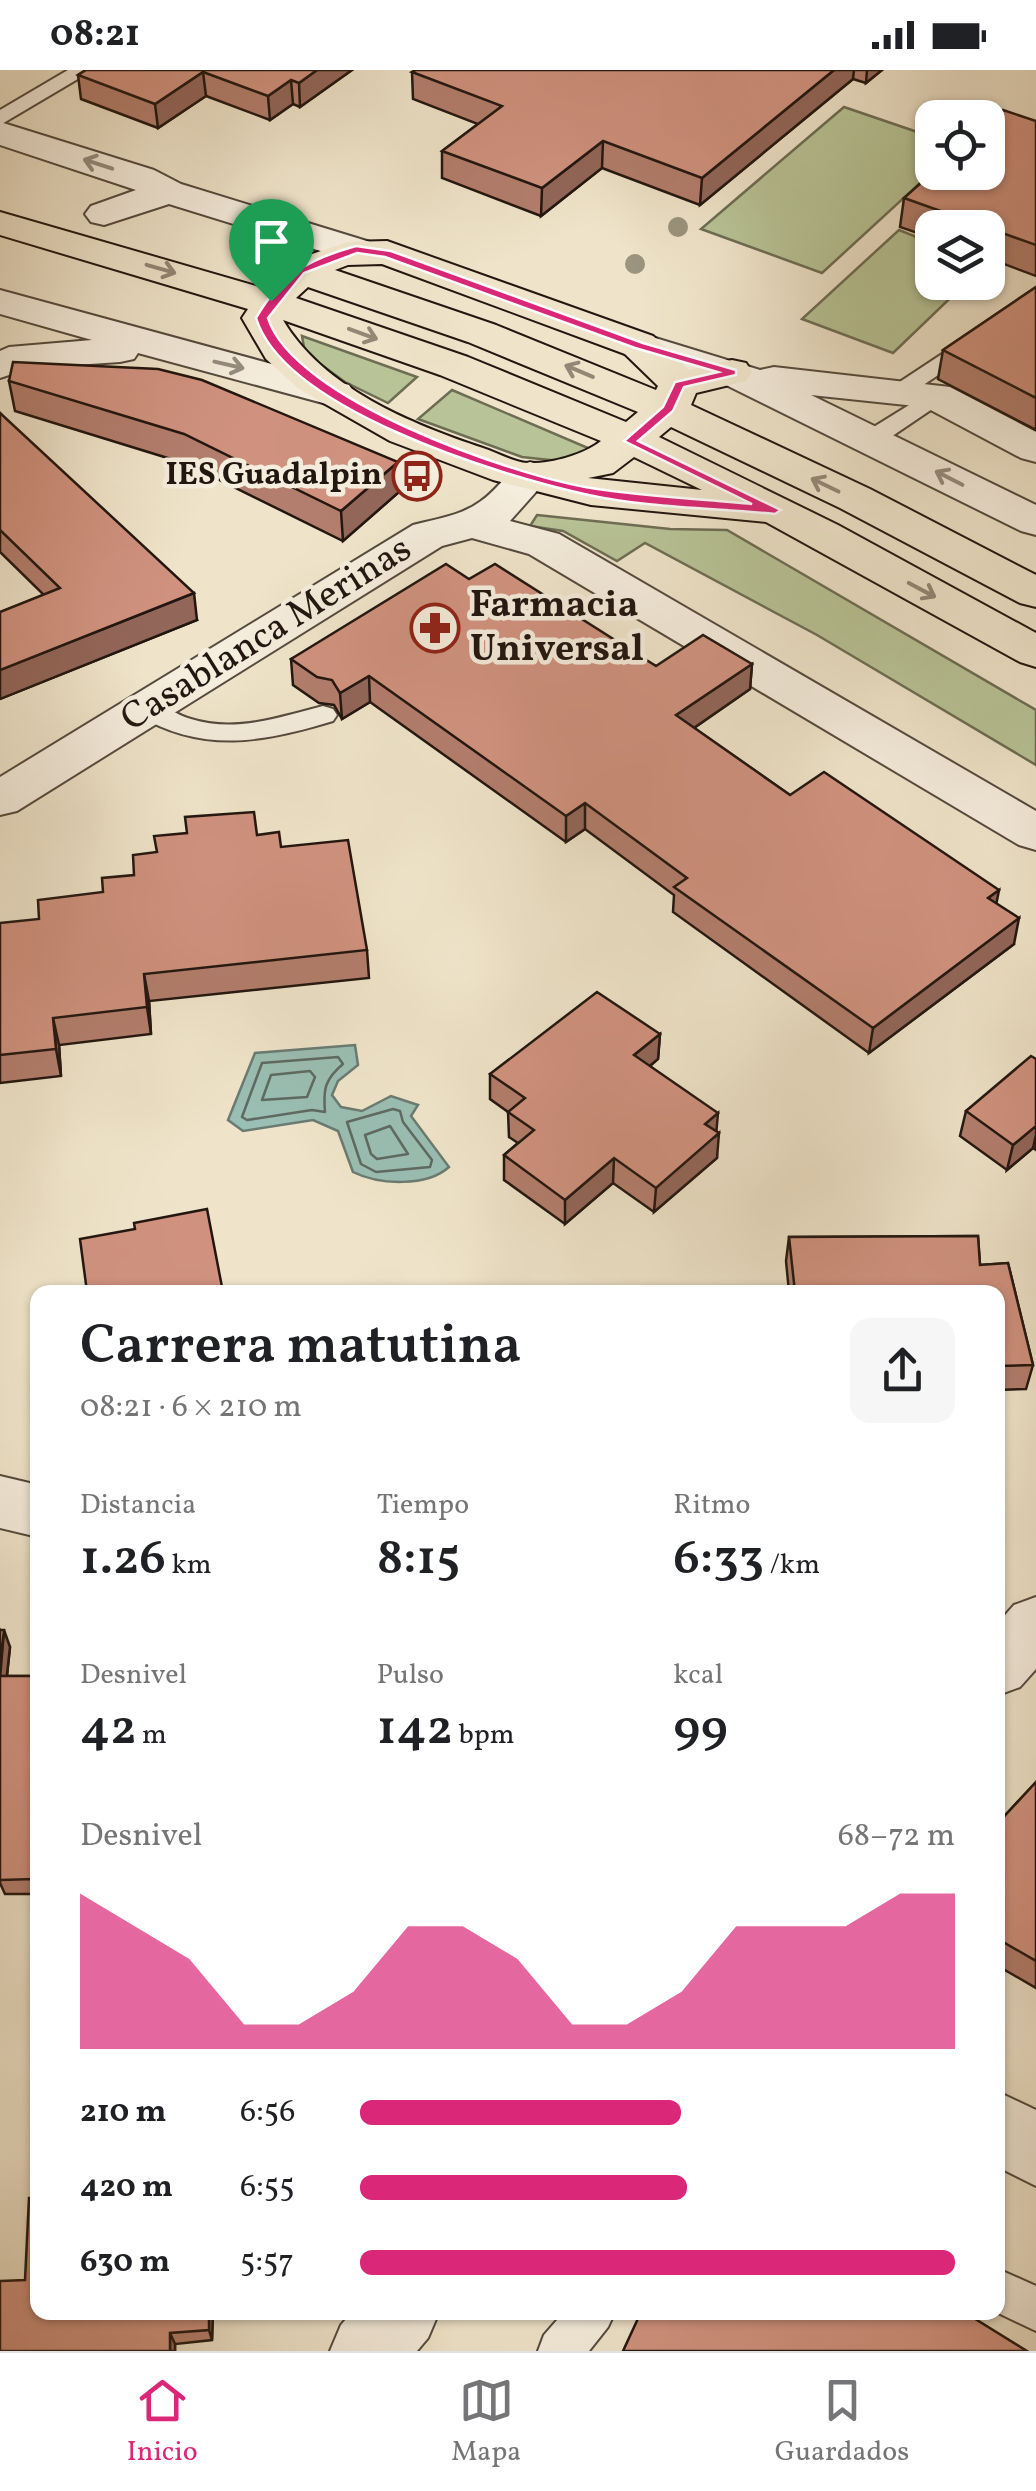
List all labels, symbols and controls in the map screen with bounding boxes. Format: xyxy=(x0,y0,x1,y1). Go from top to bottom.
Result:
text: 08:21 xyxy=(50,9,140,62)
map controls xyxy=(915,100,1005,300)
button: locate xyxy=(915,100,1005,190)
one-way arrow xyxy=(82,154,114,172)
pin xyxy=(229,199,314,302)
button: layers xyxy=(915,210,1005,300)
icon: arrive xyxy=(244,214,299,269)
one-way arrow xyxy=(145,261,176,280)
one-way arrow xyxy=(347,326,378,344)
one-way arrow xyxy=(212,357,244,375)
one-way arrow xyxy=(564,361,594,379)
bus stop icon: IES Guadalpin xyxy=(391,450,443,502)
place label: IES Guadalpin xyxy=(165,454,382,498)
one-way arrow xyxy=(935,468,965,487)
one-way arrow xyxy=(810,474,840,493)
street label: Casablanca Merinas xyxy=(111,524,423,746)
place label: Farmacia Universal xyxy=(470,580,644,677)
one-way arrow xyxy=(907,581,937,600)
pharmacy icon: Farmacia Universal xyxy=(409,602,461,654)
text: Carrera matutina xyxy=(80,1310,521,1386)
button: share xyxy=(850,1318,955,1423)
text: 08:21 · 6 × 210 m xyxy=(80,1386,302,1430)
text: Distancia xyxy=(80,1486,196,1525)
text: Tiempo xyxy=(377,1486,469,1525)
text: Ritmo xyxy=(673,1486,750,1525)
text: 1.26 xyxy=(80,1525,166,1595)
text: 8:15 xyxy=(377,1525,460,1595)
text: 6:33 xyxy=(673,1525,764,1595)
text: km xyxy=(166,1546,212,1585)
text: /km xyxy=(764,1546,820,1585)
text: Desnivel xyxy=(80,1656,187,1695)
text: Pulso xyxy=(377,1656,444,1695)
text: kcal xyxy=(673,1656,723,1695)
text: 42 xyxy=(80,1695,136,1765)
text: 142 xyxy=(377,1695,453,1765)
text: 99 xyxy=(673,1695,728,1765)
text: m xyxy=(136,1716,167,1755)
text: bpm xyxy=(453,1716,515,1755)
text: Desnivel xyxy=(80,1815,202,1859)
text: 68–72 m xyxy=(838,1815,955,1859)
text: 210 m xyxy=(80,2091,167,2135)
text: 6:56 xyxy=(240,2091,295,2135)
text: 420 m xyxy=(80,2166,173,2210)
text: 6:55 xyxy=(240,2166,295,2210)
text: 630 m xyxy=(80,2241,170,2285)
text: 5:57 xyxy=(240,2241,294,2285)
tab: Inicio xyxy=(127,2373,198,2472)
tab: Mapa xyxy=(451,2373,521,2472)
tab: Guardados xyxy=(775,2373,909,2472)

